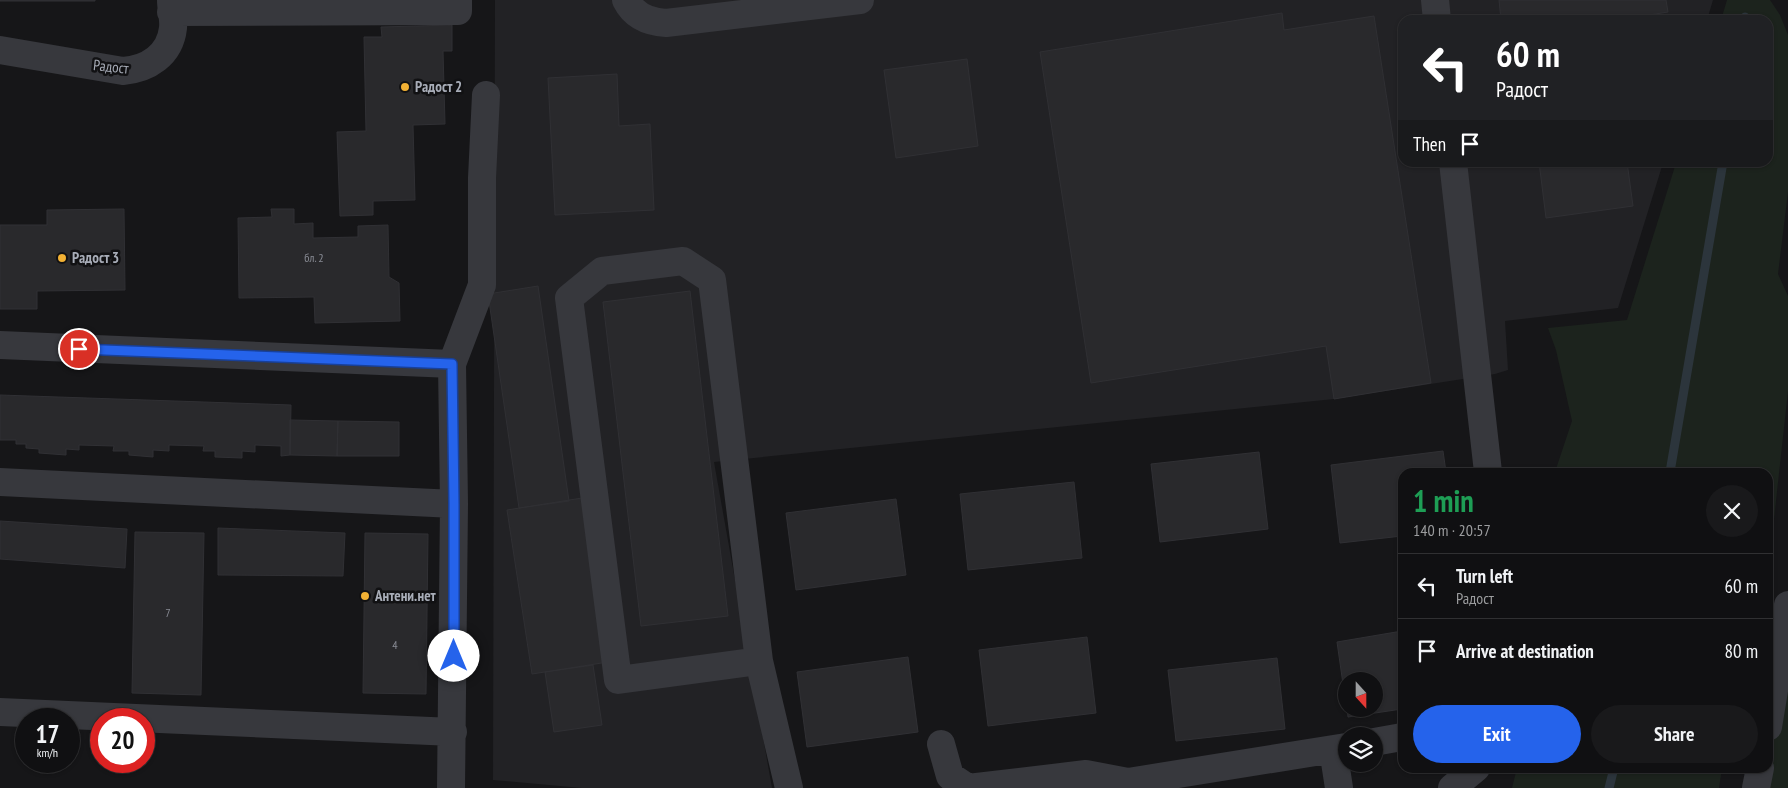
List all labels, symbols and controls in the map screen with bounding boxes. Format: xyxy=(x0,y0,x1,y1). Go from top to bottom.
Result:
text: 60 m xyxy=(1496,31,1560,77)
icon: left xyxy=(1413,35,1478,100)
street label: Радост xyxy=(92,55,130,78)
text: Радост xyxy=(1496,75,1548,103)
place label: Радост 2 xyxy=(415,77,462,96)
marker: Радост 2 xyxy=(399,81,411,93)
icon: arrive xyxy=(1456,130,1484,158)
text: Then xyxy=(1413,132,1446,156)
place label: Радост 3 xyxy=(72,248,119,267)
house number: бл. 2 xyxy=(304,250,324,265)
marker: Радост 3 xyxy=(56,252,68,264)
pin xyxy=(58,328,100,370)
icon: arrive xyxy=(65,335,93,363)
text: 1 min xyxy=(1413,481,1474,520)
button: close xyxy=(1706,485,1758,537)
text: 140 m · 20:57 xyxy=(1413,520,1491,540)
text: Turn left xyxy=(1456,564,1513,588)
icon: left xyxy=(1413,572,1441,600)
text: 60 m xyxy=(1725,574,1758,598)
place label: Антени.нет xyxy=(374,586,437,605)
text: Радост xyxy=(1456,588,1494,608)
marker: Антени.нет xyxy=(359,590,371,602)
house number: 7 xyxy=(165,605,171,620)
position arrow xyxy=(427,629,479,681)
house number: 4 xyxy=(392,637,398,652)
icon: arrive xyxy=(1413,637,1441,665)
text: Arrive at destination xyxy=(1456,639,1594,663)
text: 80 m xyxy=(1725,639,1758,663)
north arrow xyxy=(1338,672,1382,718)
map controls xyxy=(1338,672,1383,772)
button: Exit xyxy=(1413,705,1581,763)
button: Share xyxy=(1591,705,1758,763)
speed limit sign: 20 xyxy=(90,708,155,773)
text: 17 xyxy=(36,718,59,750)
button: layers xyxy=(1338,727,1383,772)
text: km/h xyxy=(37,745,58,760)

